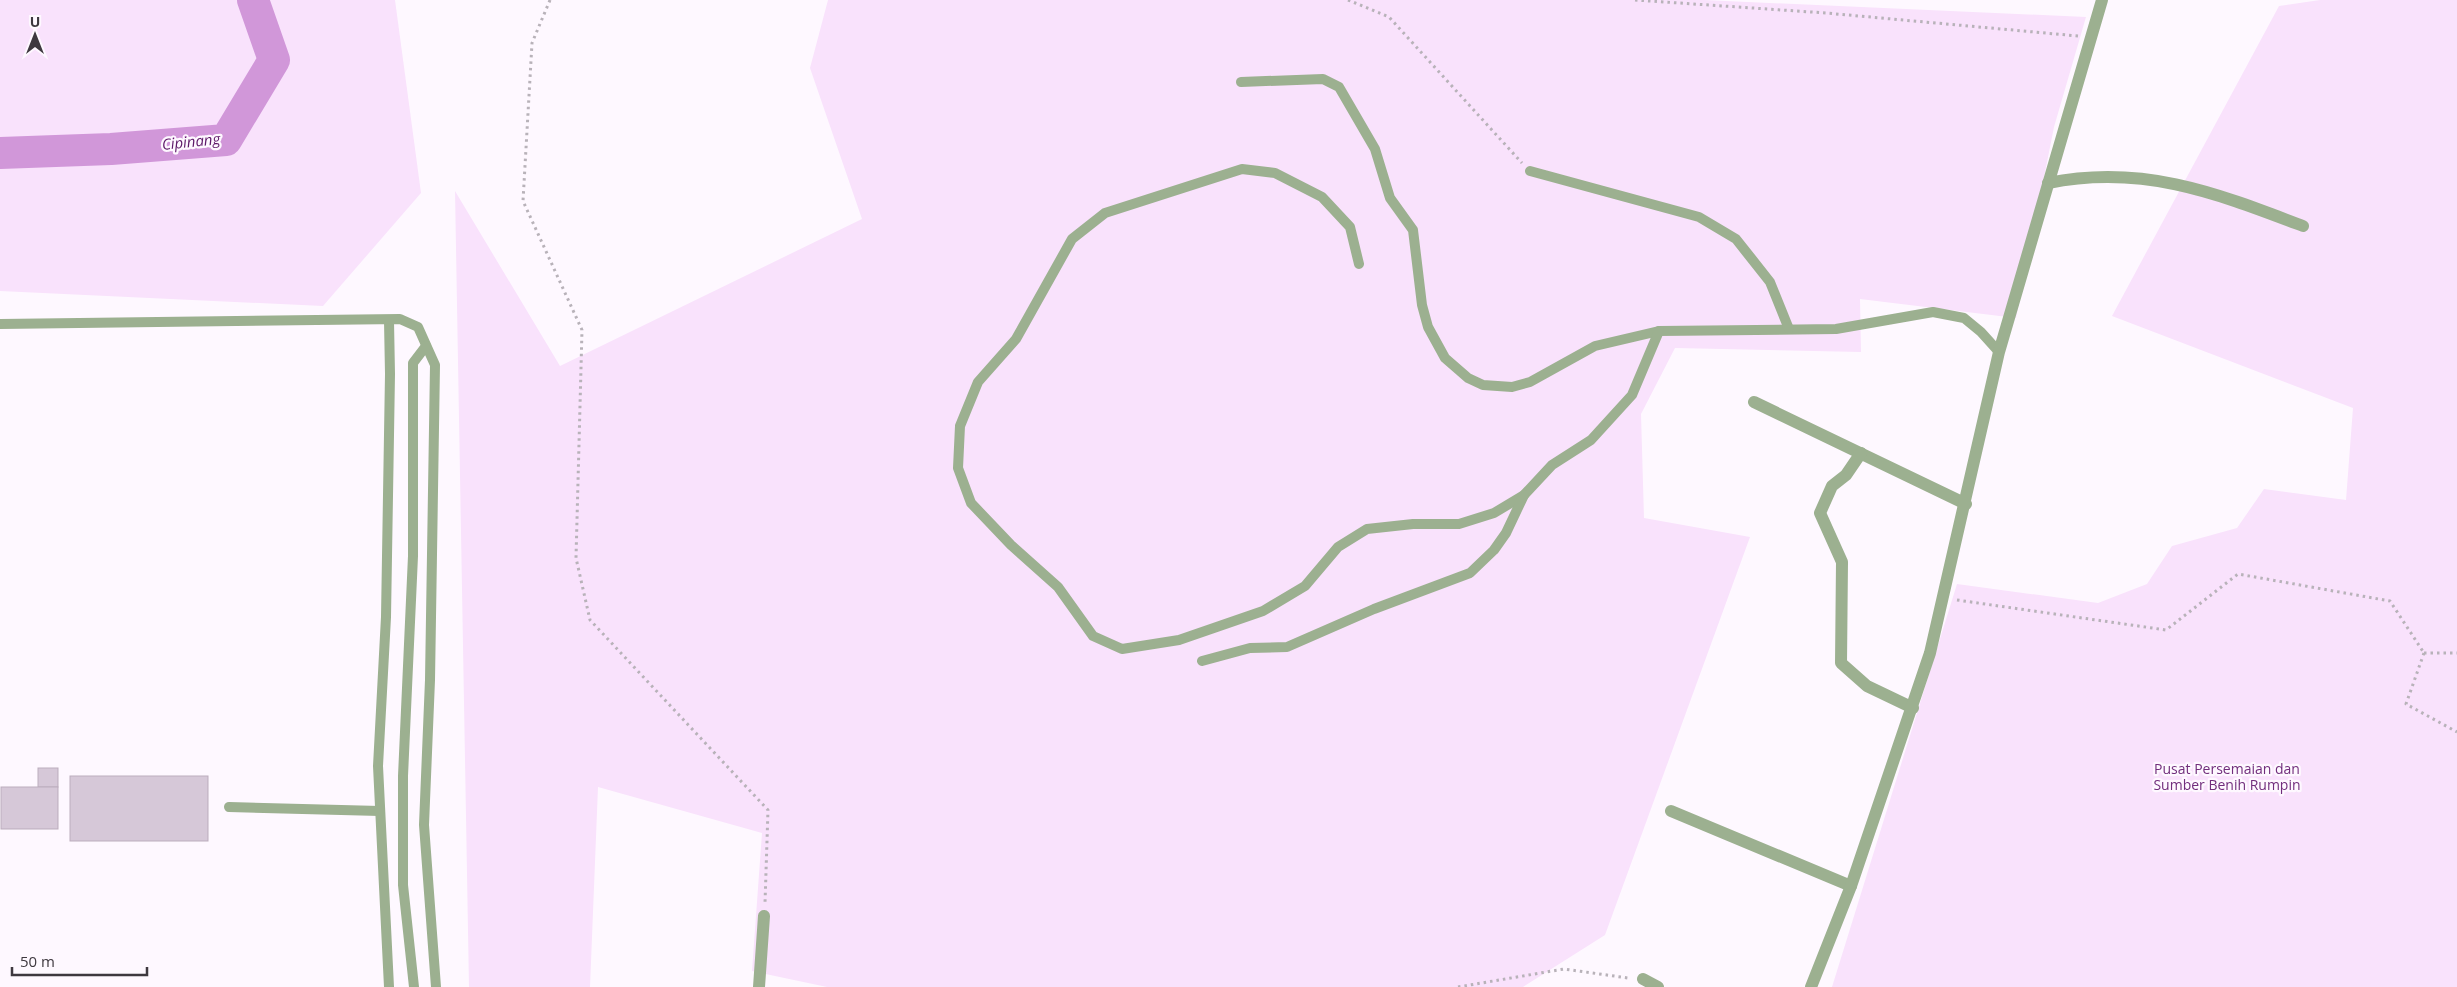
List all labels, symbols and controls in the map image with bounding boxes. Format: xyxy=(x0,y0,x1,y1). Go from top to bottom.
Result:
north arrow xyxy=(10,10,60,60)
text: U xyxy=(30,12,40,31)
water label: Cipinang xyxy=(161,128,222,154)
park label: Pusat Persemaian dan Sumber Benih Rumpin xyxy=(2153,759,2301,794)
scale bar xyxy=(12,944,148,976)
text: 50 m xyxy=(20,951,55,971)

